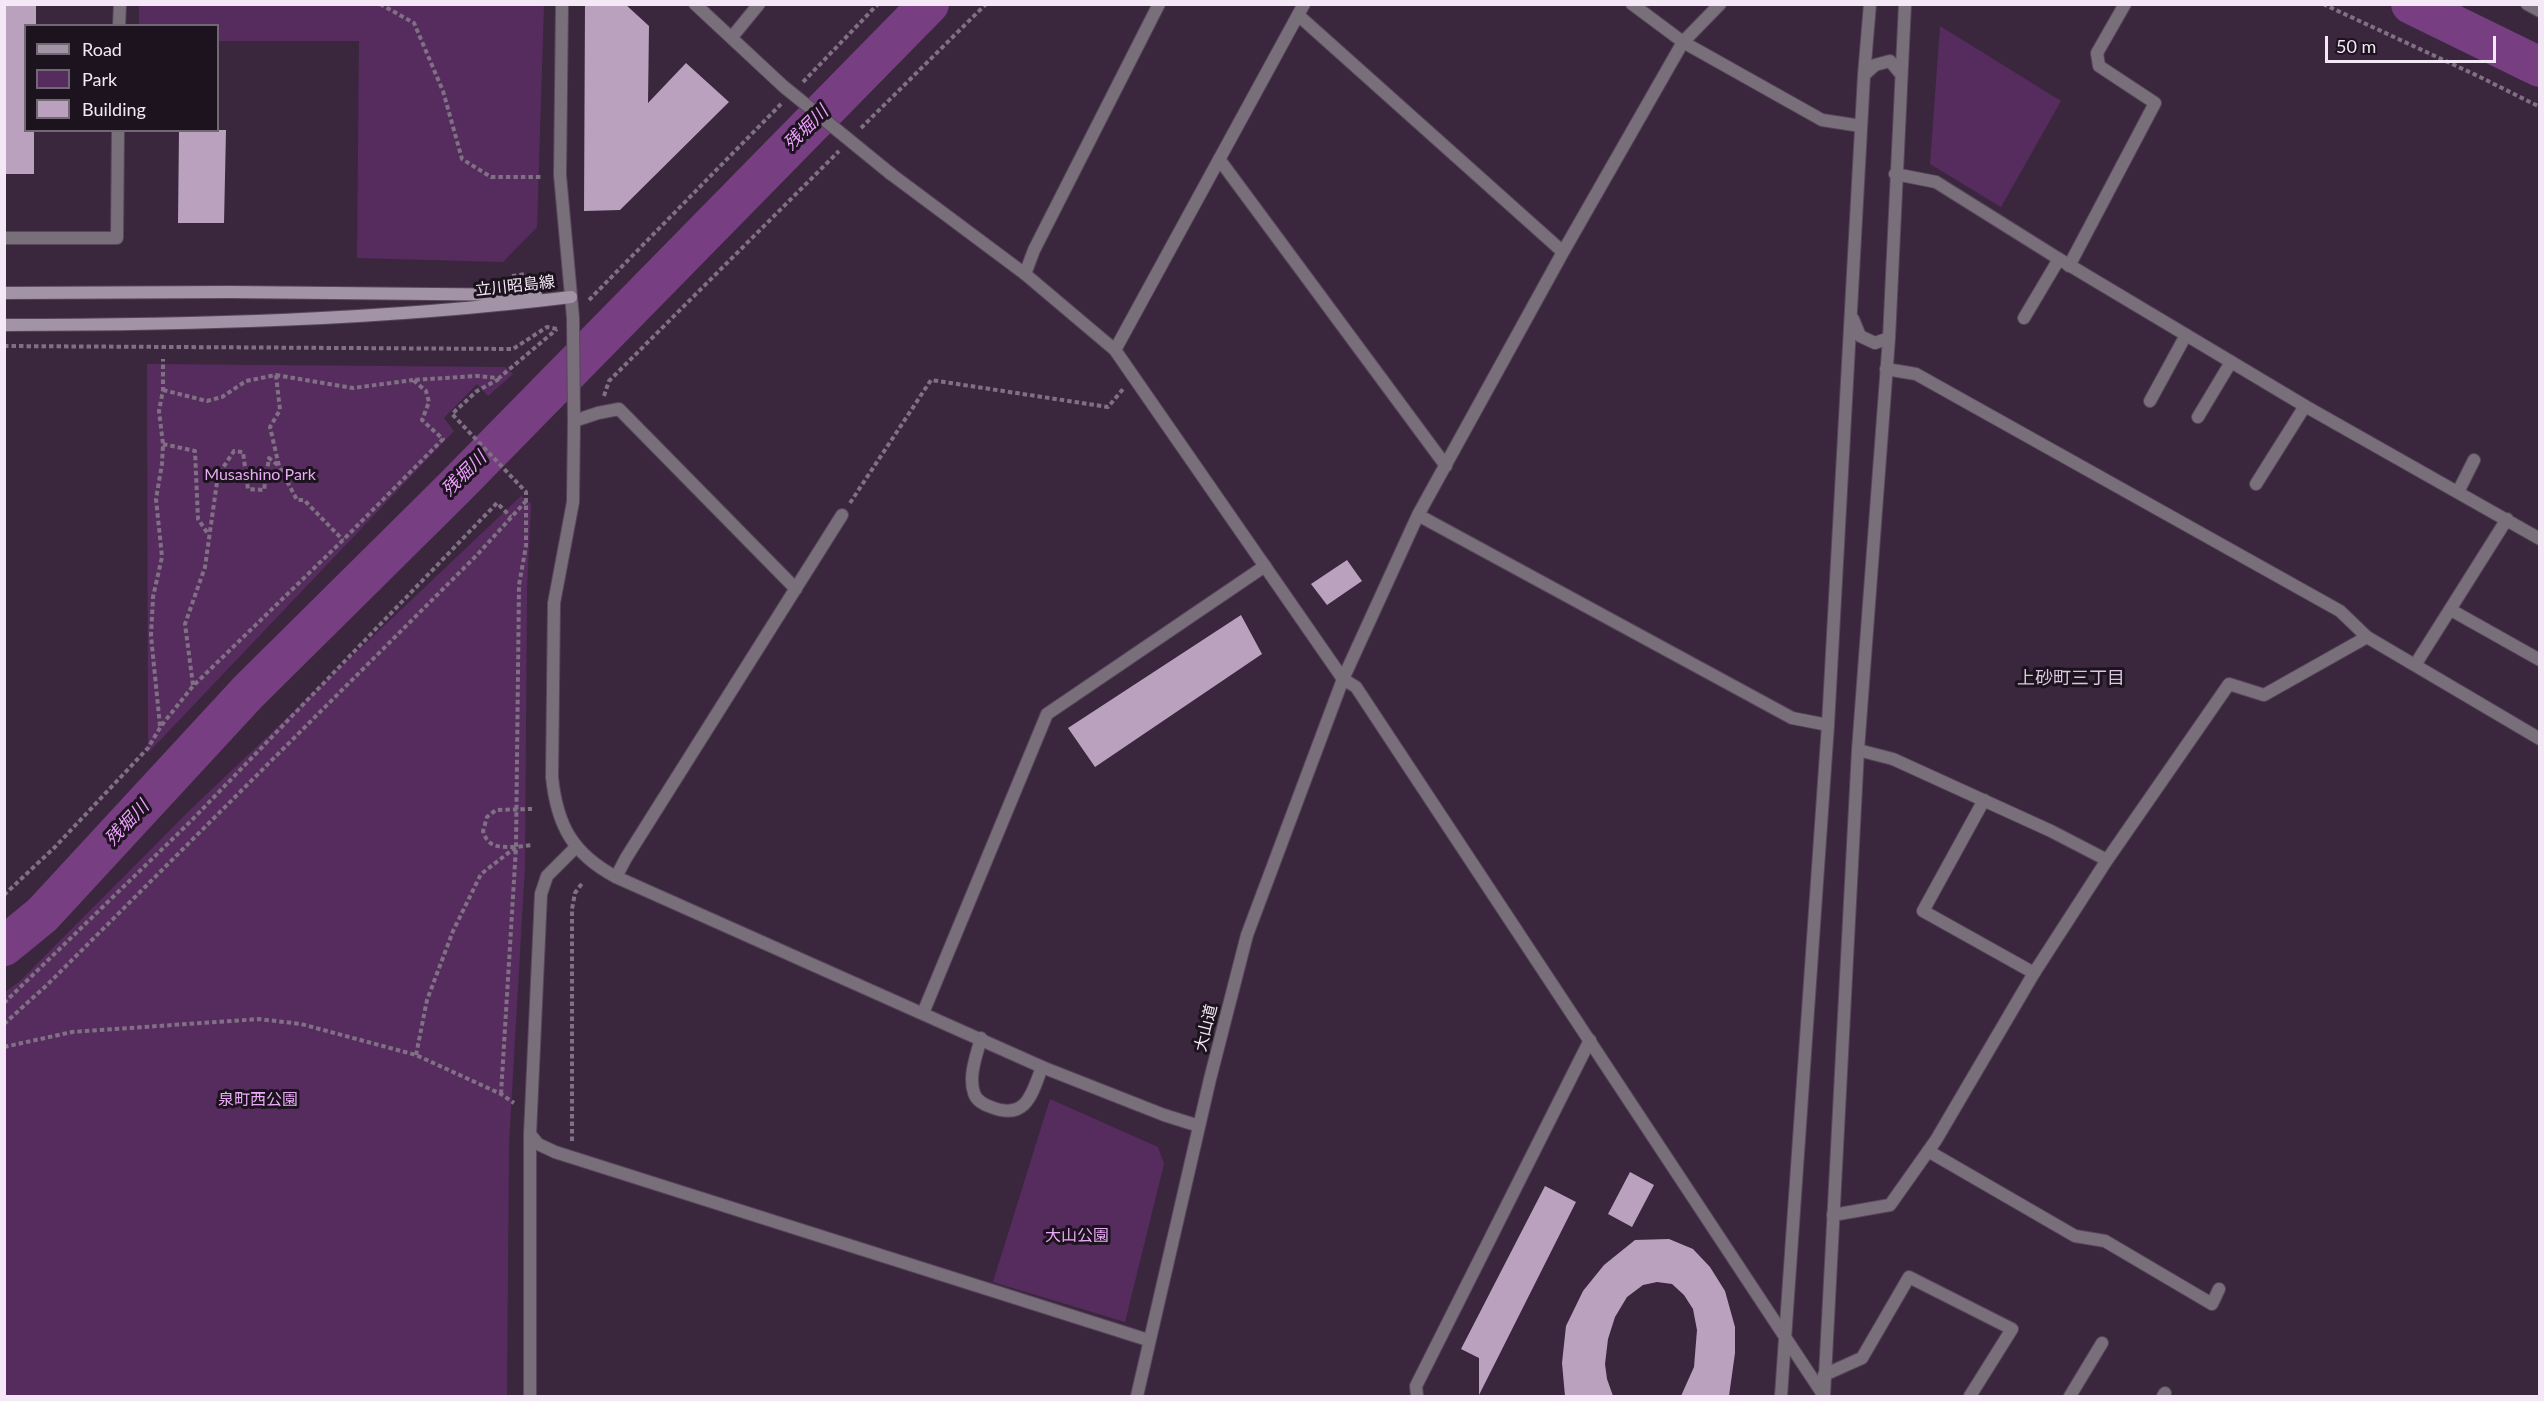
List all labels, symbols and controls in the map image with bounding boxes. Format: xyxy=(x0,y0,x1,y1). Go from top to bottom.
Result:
legend xyxy=(24,24,219,132)
scale bar xyxy=(2328,24,2499,62)
text: 50 m xyxy=(2336,35,2376,57)
text: Road xyxy=(82,38,122,60)
text: Park xyxy=(82,68,117,90)
text: Building xyxy=(82,98,146,120)
water label: 残堀川 xyxy=(779,101,833,155)
street label: 立川昭島線 xyxy=(474,272,556,300)
water label: 残堀川 xyxy=(437,447,491,501)
park label: Musashino Park xyxy=(204,465,316,485)
district label: 上砂町三丁目 xyxy=(2017,667,2125,689)
water label: 残堀川 xyxy=(101,796,153,850)
street label: 大山道 xyxy=(1191,1002,1221,1054)
park label: 泉町西公園 xyxy=(218,1090,298,1110)
park label: 大山公園 xyxy=(1045,1226,1109,1246)

